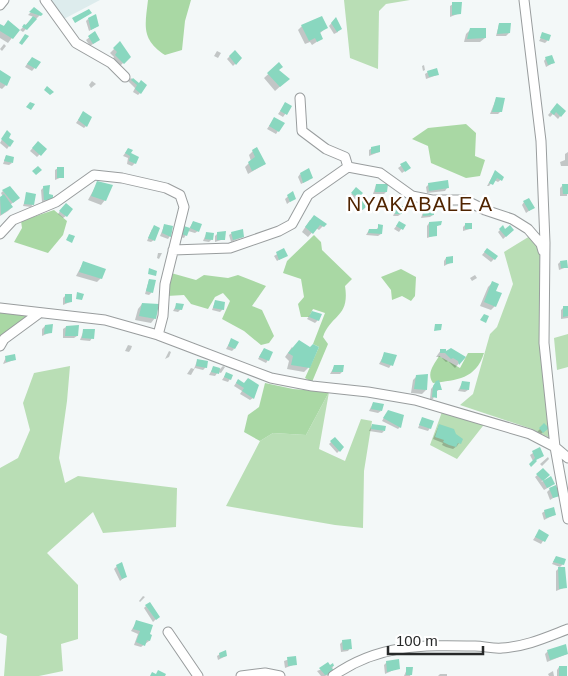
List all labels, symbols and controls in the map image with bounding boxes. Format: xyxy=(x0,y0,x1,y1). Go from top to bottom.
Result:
district label: NYAKABALE A xyxy=(347,193,493,215)
scale bar xyxy=(388,624,483,656)
text: 100 m xyxy=(396,632,438,649)

